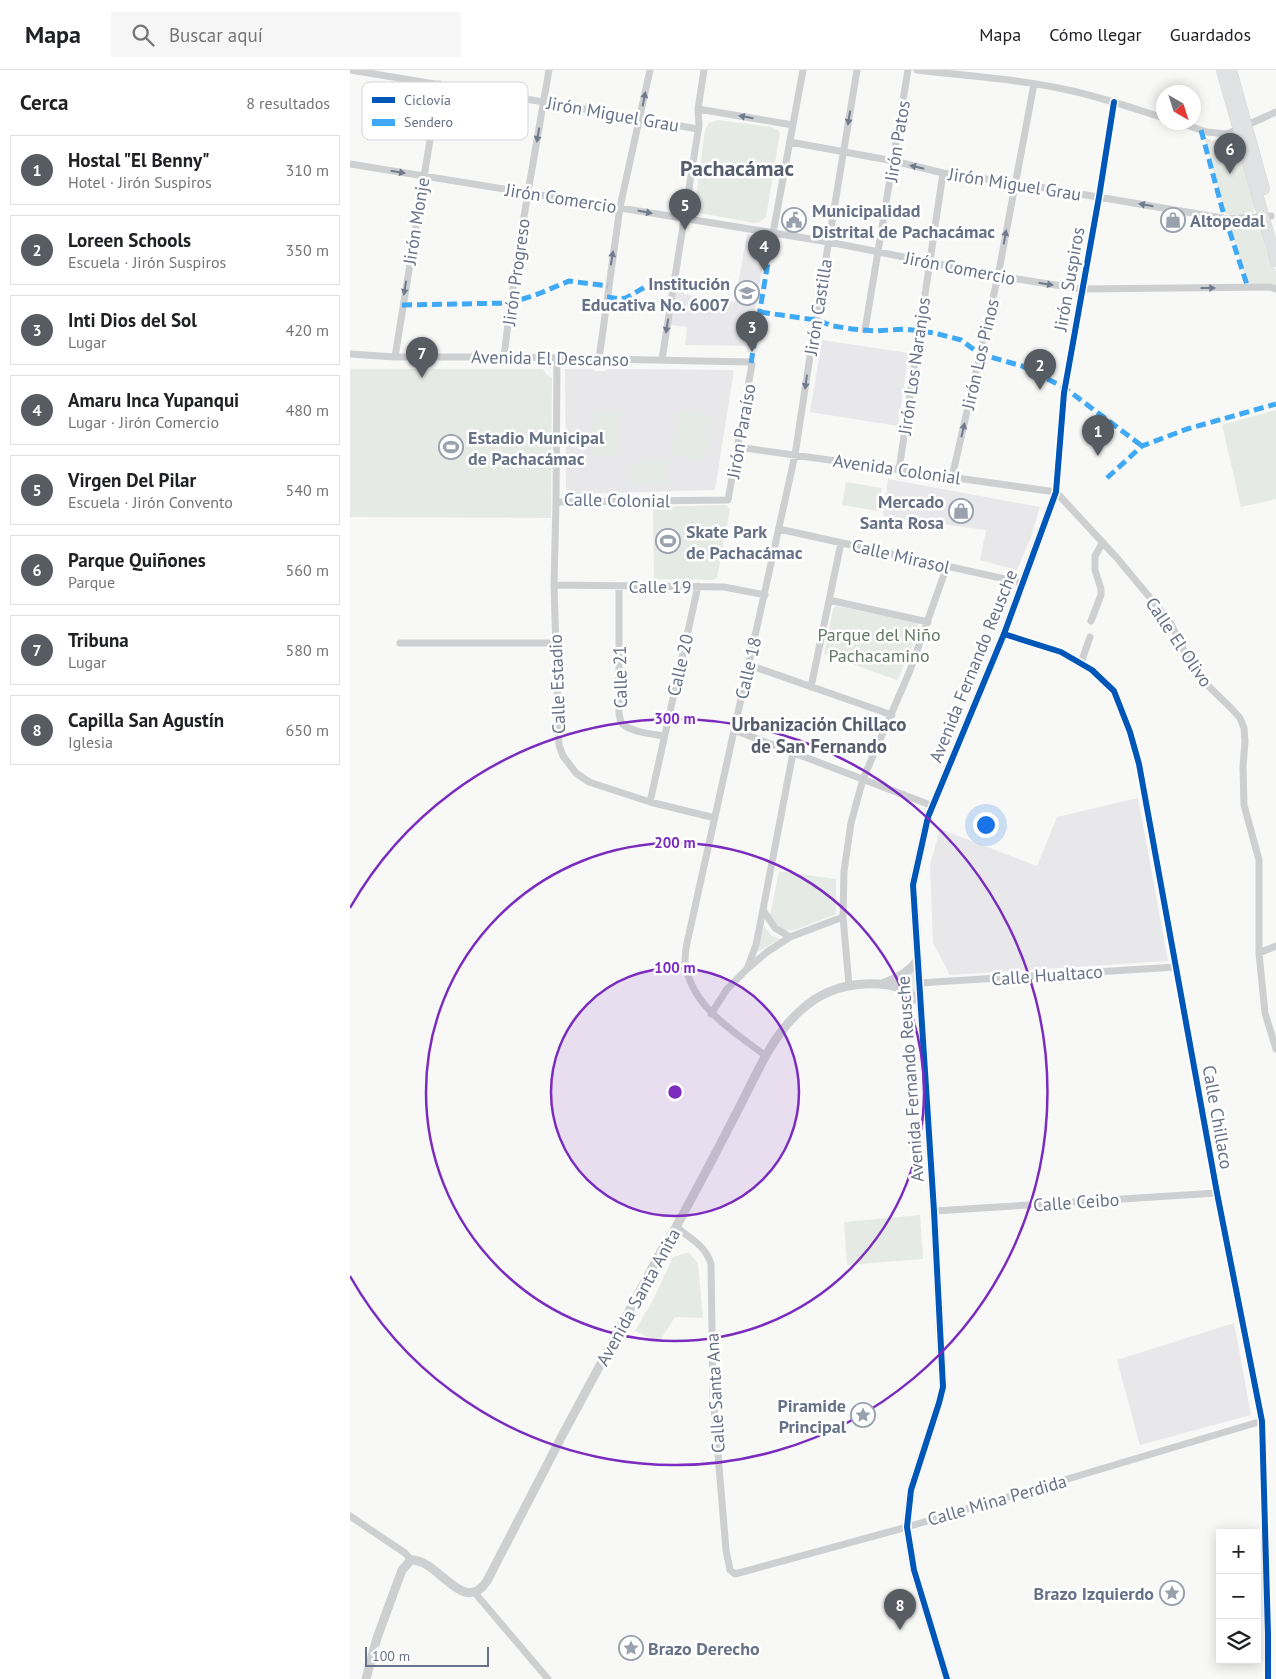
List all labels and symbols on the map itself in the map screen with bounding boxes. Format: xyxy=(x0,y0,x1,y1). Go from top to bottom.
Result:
legend xyxy=(362,82,528,140)
north arrow xyxy=(1156,85,1201,130)
text: Ciclovía xyxy=(404,91,451,109)
street label: Jirón Miguel Grau xyxy=(544,91,681,137)
one-way arrow xyxy=(641,91,649,107)
street label: Jirón Patos xyxy=(879,99,915,184)
one-way arrow xyxy=(845,111,853,127)
one-way arrow xyxy=(737,112,753,120)
text: Sendero xyxy=(404,113,453,131)
one-way arrow xyxy=(533,128,541,144)
pin: 6 xyxy=(1214,133,1246,174)
district label: Pachacámac xyxy=(680,154,794,182)
street label: Jirón Miguel Grau xyxy=(946,162,1083,206)
one-way arrow xyxy=(910,163,925,171)
one-way arrow xyxy=(390,168,406,176)
street label: Jirón Monje xyxy=(398,176,434,267)
street label: Jirón Comercio xyxy=(503,178,618,218)
pin: 5 xyxy=(669,189,701,230)
place label: Municipalidad Distrital de Pachacámac xyxy=(812,199,995,243)
one-way arrow xyxy=(1138,201,1154,209)
public building icon: Municipalidad Distrital de Pachacámac xyxy=(781,207,807,233)
shop icon: Altopedal xyxy=(1160,207,1186,233)
one-way arrow xyxy=(637,209,653,217)
place label: Altopedal xyxy=(1190,209,1266,232)
street label: Jirón Progreso xyxy=(497,217,535,328)
street label: Jirón Suspiros xyxy=(1048,225,1089,334)
one-way arrow xyxy=(1001,228,1009,244)
pin: 4 xyxy=(748,230,780,271)
street label: Jirón Comercio xyxy=(902,246,1017,290)
one-way arrow xyxy=(608,250,616,266)
street label: Jirón Castilla xyxy=(799,257,837,358)
place label: Institución Educativa No. 6007 xyxy=(581,272,730,316)
one-way arrow xyxy=(400,280,408,296)
school or university icon: Institución Educativa No. 6007 xyxy=(734,280,760,306)
one-way arrow xyxy=(1038,280,1054,288)
one-way arrow xyxy=(1200,284,1216,292)
street label: Jirón Los Naranjos xyxy=(893,296,935,437)
street label: Jirón Los Pinos xyxy=(956,296,1004,412)
pin: 3 xyxy=(736,311,768,352)
one-way arrow xyxy=(663,318,671,334)
pin: 7 xyxy=(406,337,438,378)
street label: Avenida El Descanso xyxy=(471,345,629,371)
pin: 2 xyxy=(1024,349,1056,390)
one-way arrow xyxy=(802,374,810,390)
street label: Jirón Paraíso xyxy=(721,382,761,481)
pin: 1 xyxy=(1082,415,1114,456)
one-way arrow xyxy=(959,422,967,437)
place label: Estadio Municipal de Pachacámac xyxy=(468,426,605,470)
sports icon: Estadio Municipal de Pachacámac xyxy=(438,434,464,460)
street label: Avenida Colonial xyxy=(832,449,963,489)
street label: Calle Colonial xyxy=(564,488,671,512)
place label: Mercado Santa Rosa xyxy=(860,490,944,534)
shop icon: Mercado Santa Rosa xyxy=(948,498,974,524)
place label: Skate Park de Pachacámac xyxy=(686,520,803,564)
sports icon: Skate Park de Pachacámac xyxy=(655,528,681,554)
street label: Calle Mirasol xyxy=(850,534,953,579)
street label: Avenida Fernando Reusche xyxy=(924,566,1022,766)
street label: Calle 19 xyxy=(629,575,691,598)
street label: Calle El Olivo xyxy=(1141,593,1217,691)
park label: Parque del Niño Pachacamino xyxy=(817,623,941,667)
street label: Calle 20 xyxy=(662,632,698,698)
street label: Calle Estadio xyxy=(544,634,570,734)
street label: Calle 18 xyxy=(730,635,766,701)
street label: Calle 21 xyxy=(608,645,632,709)
text: 300 m xyxy=(654,709,696,728)
district label: Urbanización Chillaco de San Fernando xyxy=(731,712,907,758)
your location xyxy=(973,812,999,838)
text: 200 m xyxy=(654,833,696,852)
text: 100 m xyxy=(654,958,696,977)
street label: Calle Hualtaco xyxy=(990,960,1104,990)
street label: Avenida Fernando Reusche xyxy=(891,975,929,1183)
street label: Calle Chillaco xyxy=(1198,1063,1238,1171)
centre of rings xyxy=(666,1083,684,1101)
street label: Calle Ceibo xyxy=(1032,1188,1120,1216)
street label: Avenida Santa Anita xyxy=(591,1224,685,1370)
street label: Calle Santa Ana xyxy=(700,1332,730,1454)
place label: Piramide Principal xyxy=(777,1394,847,1438)
place icon: Piramide Principal xyxy=(850,1402,876,1428)
street label: Calle Mina Perdida xyxy=(925,1469,1069,1531)
place icon: Brazo Izquierdo xyxy=(1159,1580,1185,1606)
place label: Brazo Izquierdo xyxy=(1034,1582,1154,1605)
pin: 8 xyxy=(884,1589,916,1630)
place icon: Brazo Derecho xyxy=(618,1635,644,1661)
place label: Brazo Derecho xyxy=(648,1637,760,1660)
scale bar xyxy=(365,1644,489,1667)

